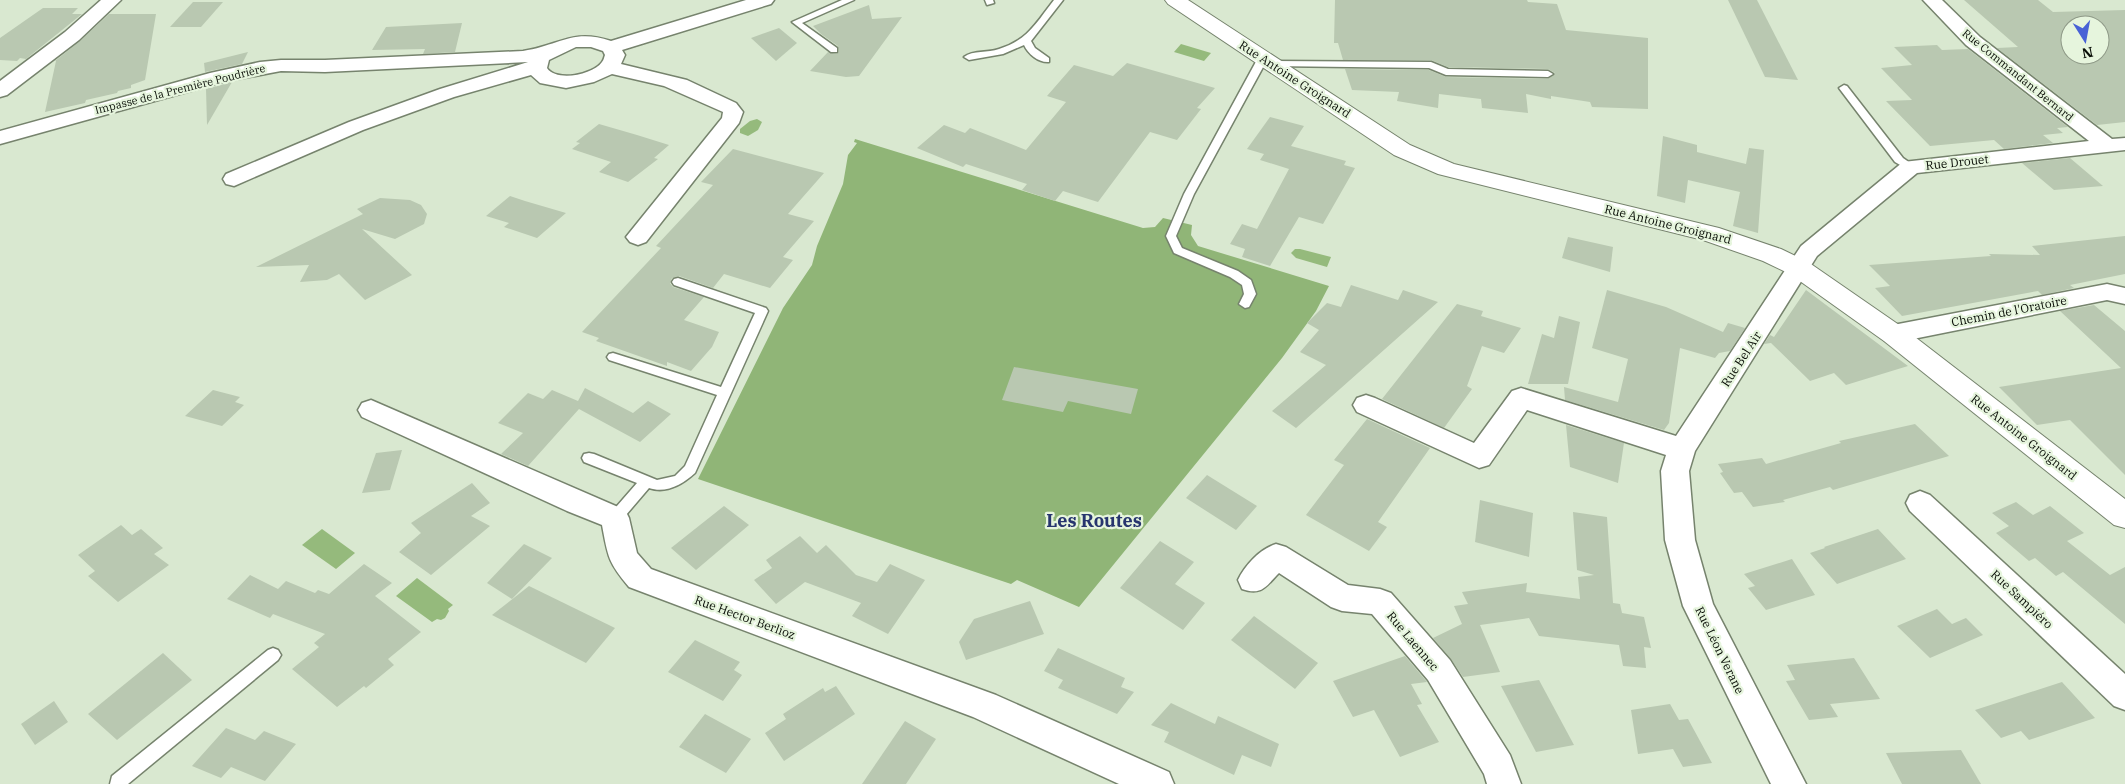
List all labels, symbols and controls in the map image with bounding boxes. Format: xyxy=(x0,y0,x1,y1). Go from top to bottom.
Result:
north arrow xyxy=(2060,15,2110,65)
street label: Rue Commandant Bernard xyxy=(1960,26,2077,124)
street label: Rue Antoine Groignard xyxy=(1236,37,1354,121)
text: N xyxy=(2080,43,2095,63)
street label: Impasse de la Première Poudrière xyxy=(93,61,267,117)
street label: Rue Drouet xyxy=(1925,151,1989,173)
street label: Rue Antoine Groignard xyxy=(1603,201,1733,247)
street label: Chemin de l'Oratoire xyxy=(1950,292,2068,330)
street label: Rue Bel Air xyxy=(1718,328,1765,389)
street label: Rue Antoine Groignard xyxy=(1968,391,2080,483)
district label: Les Routes xyxy=(1046,509,1142,532)
street label: Rue Sampiéro xyxy=(1988,566,2056,632)
street label: Rue Hector Berlioz xyxy=(693,592,797,642)
street label: Rue Léon Verane xyxy=(1692,604,1748,696)
street label: Rue Laennec xyxy=(1384,608,1442,674)

